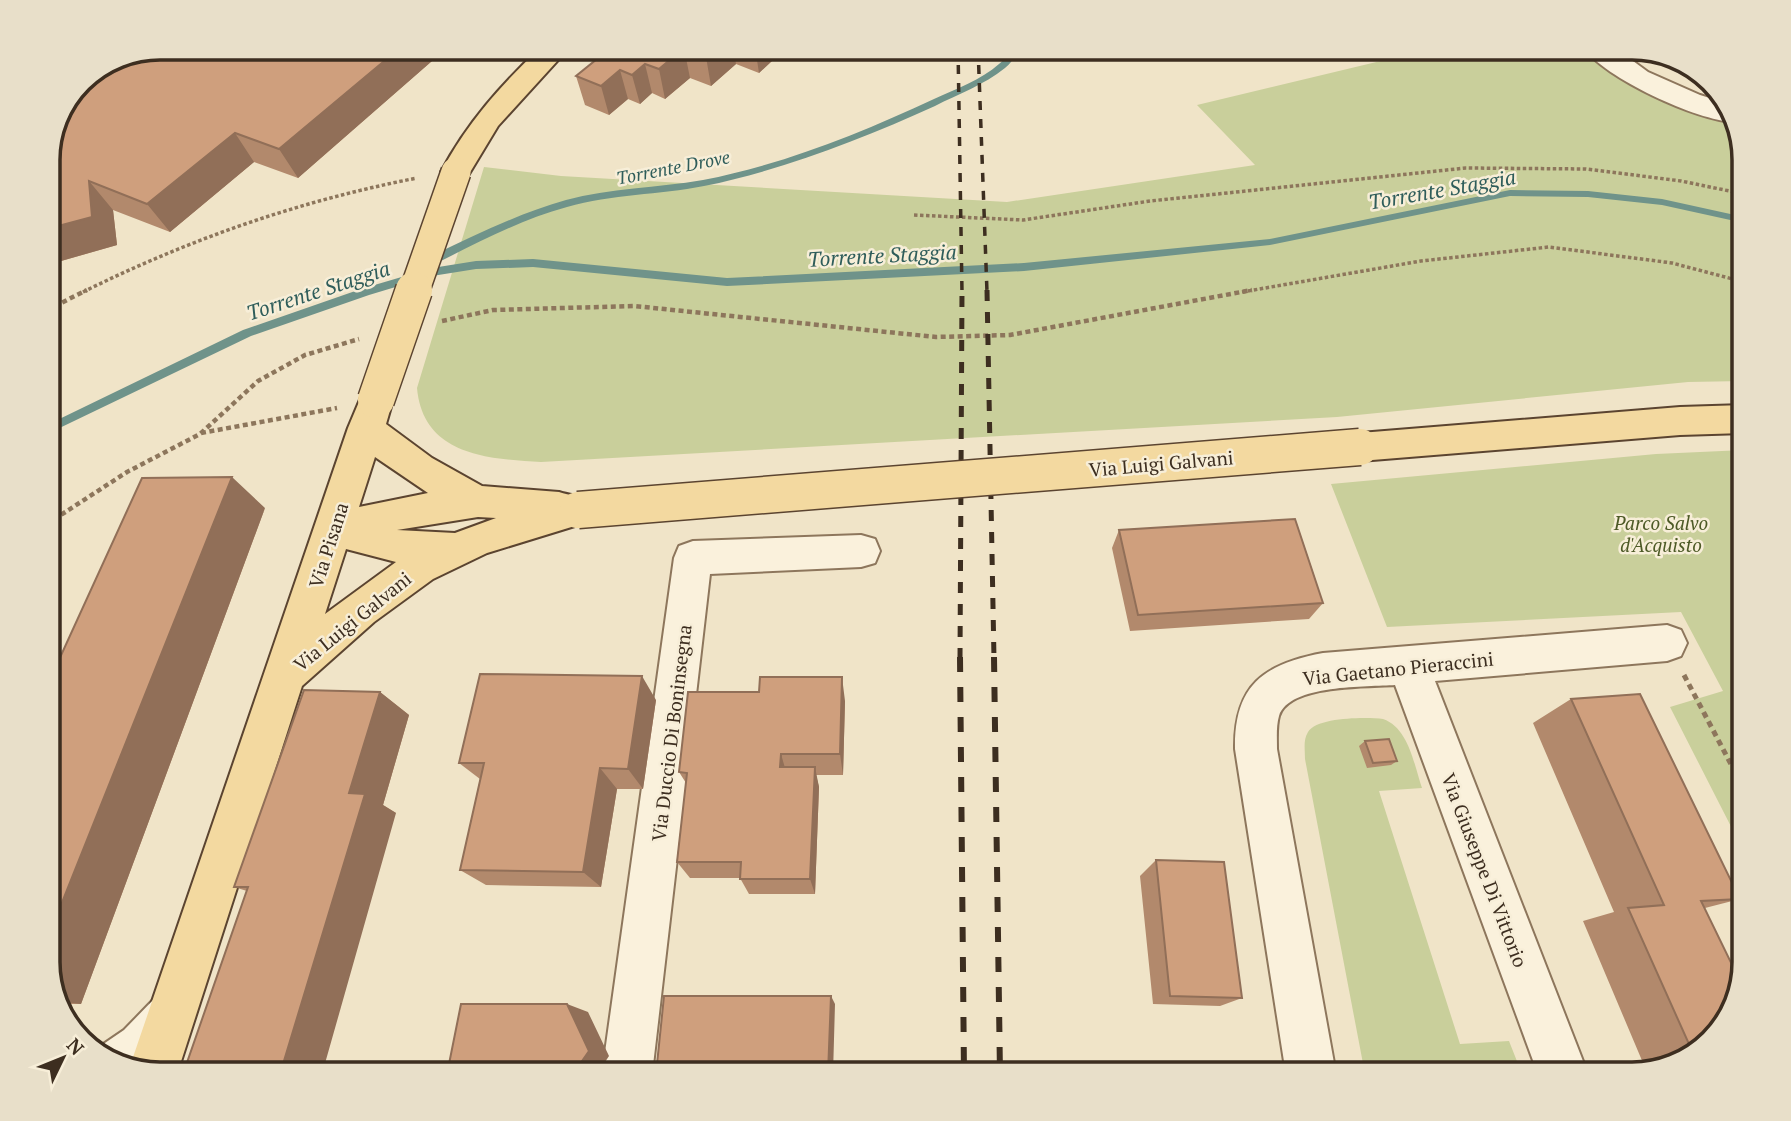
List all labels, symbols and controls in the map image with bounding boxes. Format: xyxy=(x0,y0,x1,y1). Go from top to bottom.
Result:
water label: Torrente Drove xyxy=(614,144,732,190)
water label: Torrente Staggia xyxy=(1366,162,1518,216)
water label: Torrente Staggia xyxy=(807,237,957,273)
water label: Torrente Staggia xyxy=(243,254,393,326)
street label: Via Luigi Galvani xyxy=(1088,444,1234,482)
street label: Via Pisana xyxy=(302,499,354,591)
park label: Parco Salvo d'Acquisto xyxy=(1613,510,1708,557)
street label: Via Luigi Galvani xyxy=(288,566,416,676)
street label: Via Duccio Di Boninsegna xyxy=(645,623,697,843)
street label: Via Gaetano Pieraccini xyxy=(1301,646,1495,690)
street label: Via Giuseppe Di Vittorio xyxy=(1436,769,1534,971)
north arrow xyxy=(28,1023,98,1093)
text: N xyxy=(62,1032,90,1060)

